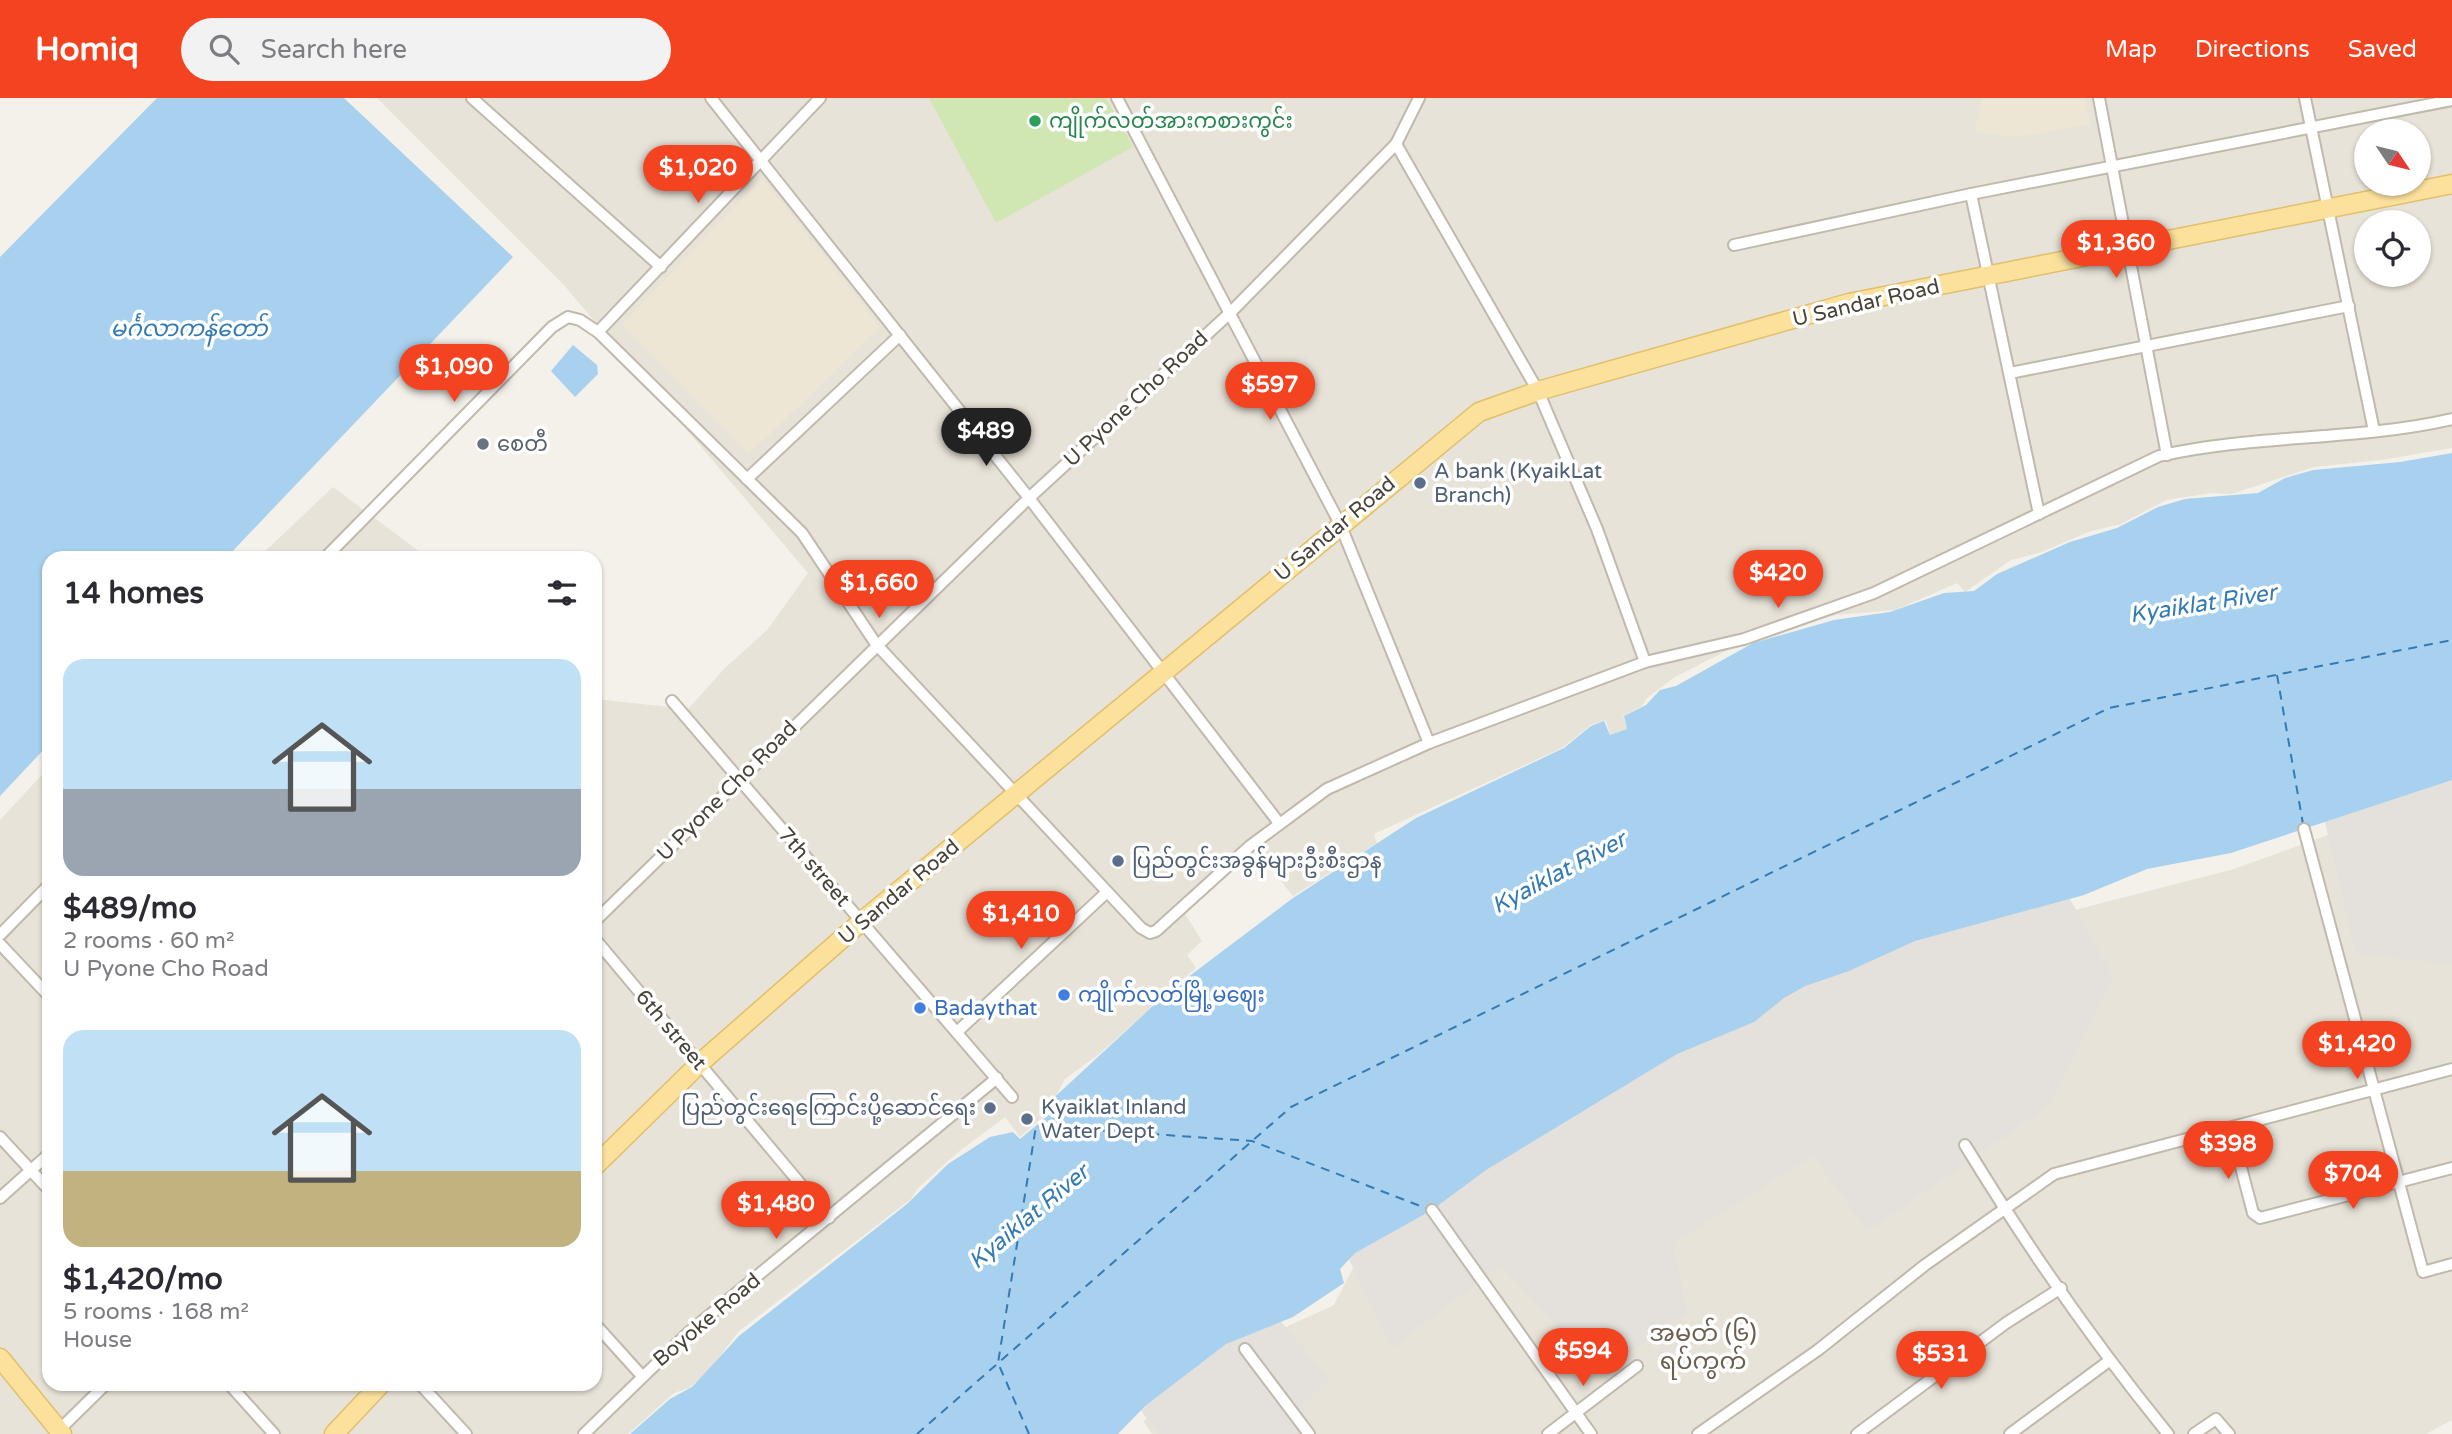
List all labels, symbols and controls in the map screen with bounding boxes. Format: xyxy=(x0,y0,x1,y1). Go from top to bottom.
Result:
search box xyxy=(181,18,671,81)
text: Homiq xyxy=(35,30,139,69)
icon: search xyxy=(205,30,243,68)
text: Search here xyxy=(261,34,407,65)
text: Map xyxy=(2105,35,2157,64)
text: Directions xyxy=(2195,35,2310,64)
text: Saved xyxy=(2348,35,2417,64)
place label: ကျိုက်လတ်အားကစားကွင်း xyxy=(1049,105,1293,139)
marker: ကျိုက်လတ်အားကစားကွင်း xyxy=(1027,113,1043,129)
north arrow xyxy=(2354,119,2431,196)
map controls xyxy=(2354,119,2431,287)
pin: $1,020 xyxy=(641,146,755,205)
text: $1,020 xyxy=(659,154,737,182)
button: locate xyxy=(2354,210,2431,287)
pin: $1,360 xyxy=(2059,220,2173,280)
text: $1,360 xyxy=(2077,229,2155,257)
street label: U Sandar Road xyxy=(1790,274,1942,332)
water label: မင်္ဂလာကန်တော် xyxy=(111,312,269,347)
street label: U Pyone Cho Road xyxy=(1059,326,1213,472)
pin: $1,090 xyxy=(397,344,511,404)
text: $1,090 xyxy=(415,353,493,381)
pin: $597 xyxy=(1229,362,1311,422)
text: $597 xyxy=(1241,371,1299,399)
pin: $489 xyxy=(945,408,1027,468)
text: $489 xyxy=(957,417,1015,445)
place label: စေတီ xyxy=(497,428,548,457)
marker: စေတီ xyxy=(475,436,491,452)
place label: A bank (KyaikLat Branch) xyxy=(1434,459,1602,508)
street label: U Sandar Road xyxy=(1269,471,1401,587)
marker: A bank (KyaikLat Branch) xyxy=(1412,475,1428,491)
pin: $420 xyxy=(1737,550,1819,610)
text: $420 xyxy=(1749,559,1807,587)
pin: $1,660 xyxy=(822,560,936,620)
text: $1,660 xyxy=(840,569,918,597)
icon: filters xyxy=(543,574,581,612)
text: 14 homes xyxy=(63,575,204,612)
water label: Kyaiklat River xyxy=(2128,578,2281,629)
icon: home xyxy=(259,704,385,830)
street label: U Pyone Cho Road xyxy=(652,716,802,866)
street label: 7th street xyxy=(773,822,855,912)
water label: Kyaiklat River xyxy=(1487,824,1634,920)
street label: U Sandar Road xyxy=(833,834,965,950)
place label: ပြည်တွင်းအခွန်များဦးစီးဌာန xyxy=(1132,845,1382,879)
marker: ပြည်တွင်းအခွန်များဦးစီးဌာန xyxy=(1110,853,1126,869)
text: $489/mo xyxy=(63,890,197,927)
pin: $1,410 xyxy=(964,892,1078,951)
text: $1,410 xyxy=(982,900,1060,928)
text: 2 rooms · 60 m² xyxy=(63,927,234,955)
text: U Pyone Cho Road xyxy=(63,955,269,983)
place label: ကျိုက်လတ်မြို့မဈေး xyxy=(1078,979,1265,1013)
street label: 6th street xyxy=(630,985,712,1075)
marker: ကျိုက်လတ်မြို့မဈေး xyxy=(1056,987,1072,1003)
place label: Badaythat xyxy=(934,996,1037,1021)
marker: Badaythat xyxy=(912,1000,928,1016)
pin: $1,420 xyxy=(2300,1021,2414,1081)
text: $1,420 xyxy=(2318,1030,2396,1058)
icon: home xyxy=(259,1075,385,1201)
place label: ပြည်တွင်းရေကြောင်းပို့ဆောင်ရေး xyxy=(681,1092,976,1125)
place label: Kyaiklat Inland Water Dept xyxy=(1041,1095,1187,1144)
marker: ပြည်တွင်းရေကြောင်းပို့ဆောင်ရေး xyxy=(982,1100,998,1116)
marker: Kyaiklat Inland Water Dept xyxy=(1019,1111,1035,1127)
pin: $398 xyxy=(2187,1122,2269,1181)
text: $398 xyxy=(2199,1130,2257,1158)
pin: $704 xyxy=(2312,1152,2394,1211)
water label: Kyaiklat River xyxy=(963,1157,1097,1275)
text: $704 xyxy=(2324,1160,2382,1188)
pin: $1,480 xyxy=(719,1182,833,1241)
text: $1,480 xyxy=(737,1190,815,1218)
text: $1,420/mo xyxy=(63,1261,223,1298)
street label: Boyoke Road xyxy=(648,1268,766,1372)
text: 5 rooms · 168 m² xyxy=(63,1298,249,1326)
district label: အမှတ် (၆) ရပ်ကွက် xyxy=(1649,1317,1757,1380)
text: House xyxy=(63,1326,132,1354)
pin: $594 xyxy=(1542,1328,1624,1388)
pin: $531 xyxy=(1900,1332,1982,1391)
text: $594 xyxy=(1554,1337,1612,1365)
text: $531 xyxy=(1912,1340,1970,1368)

